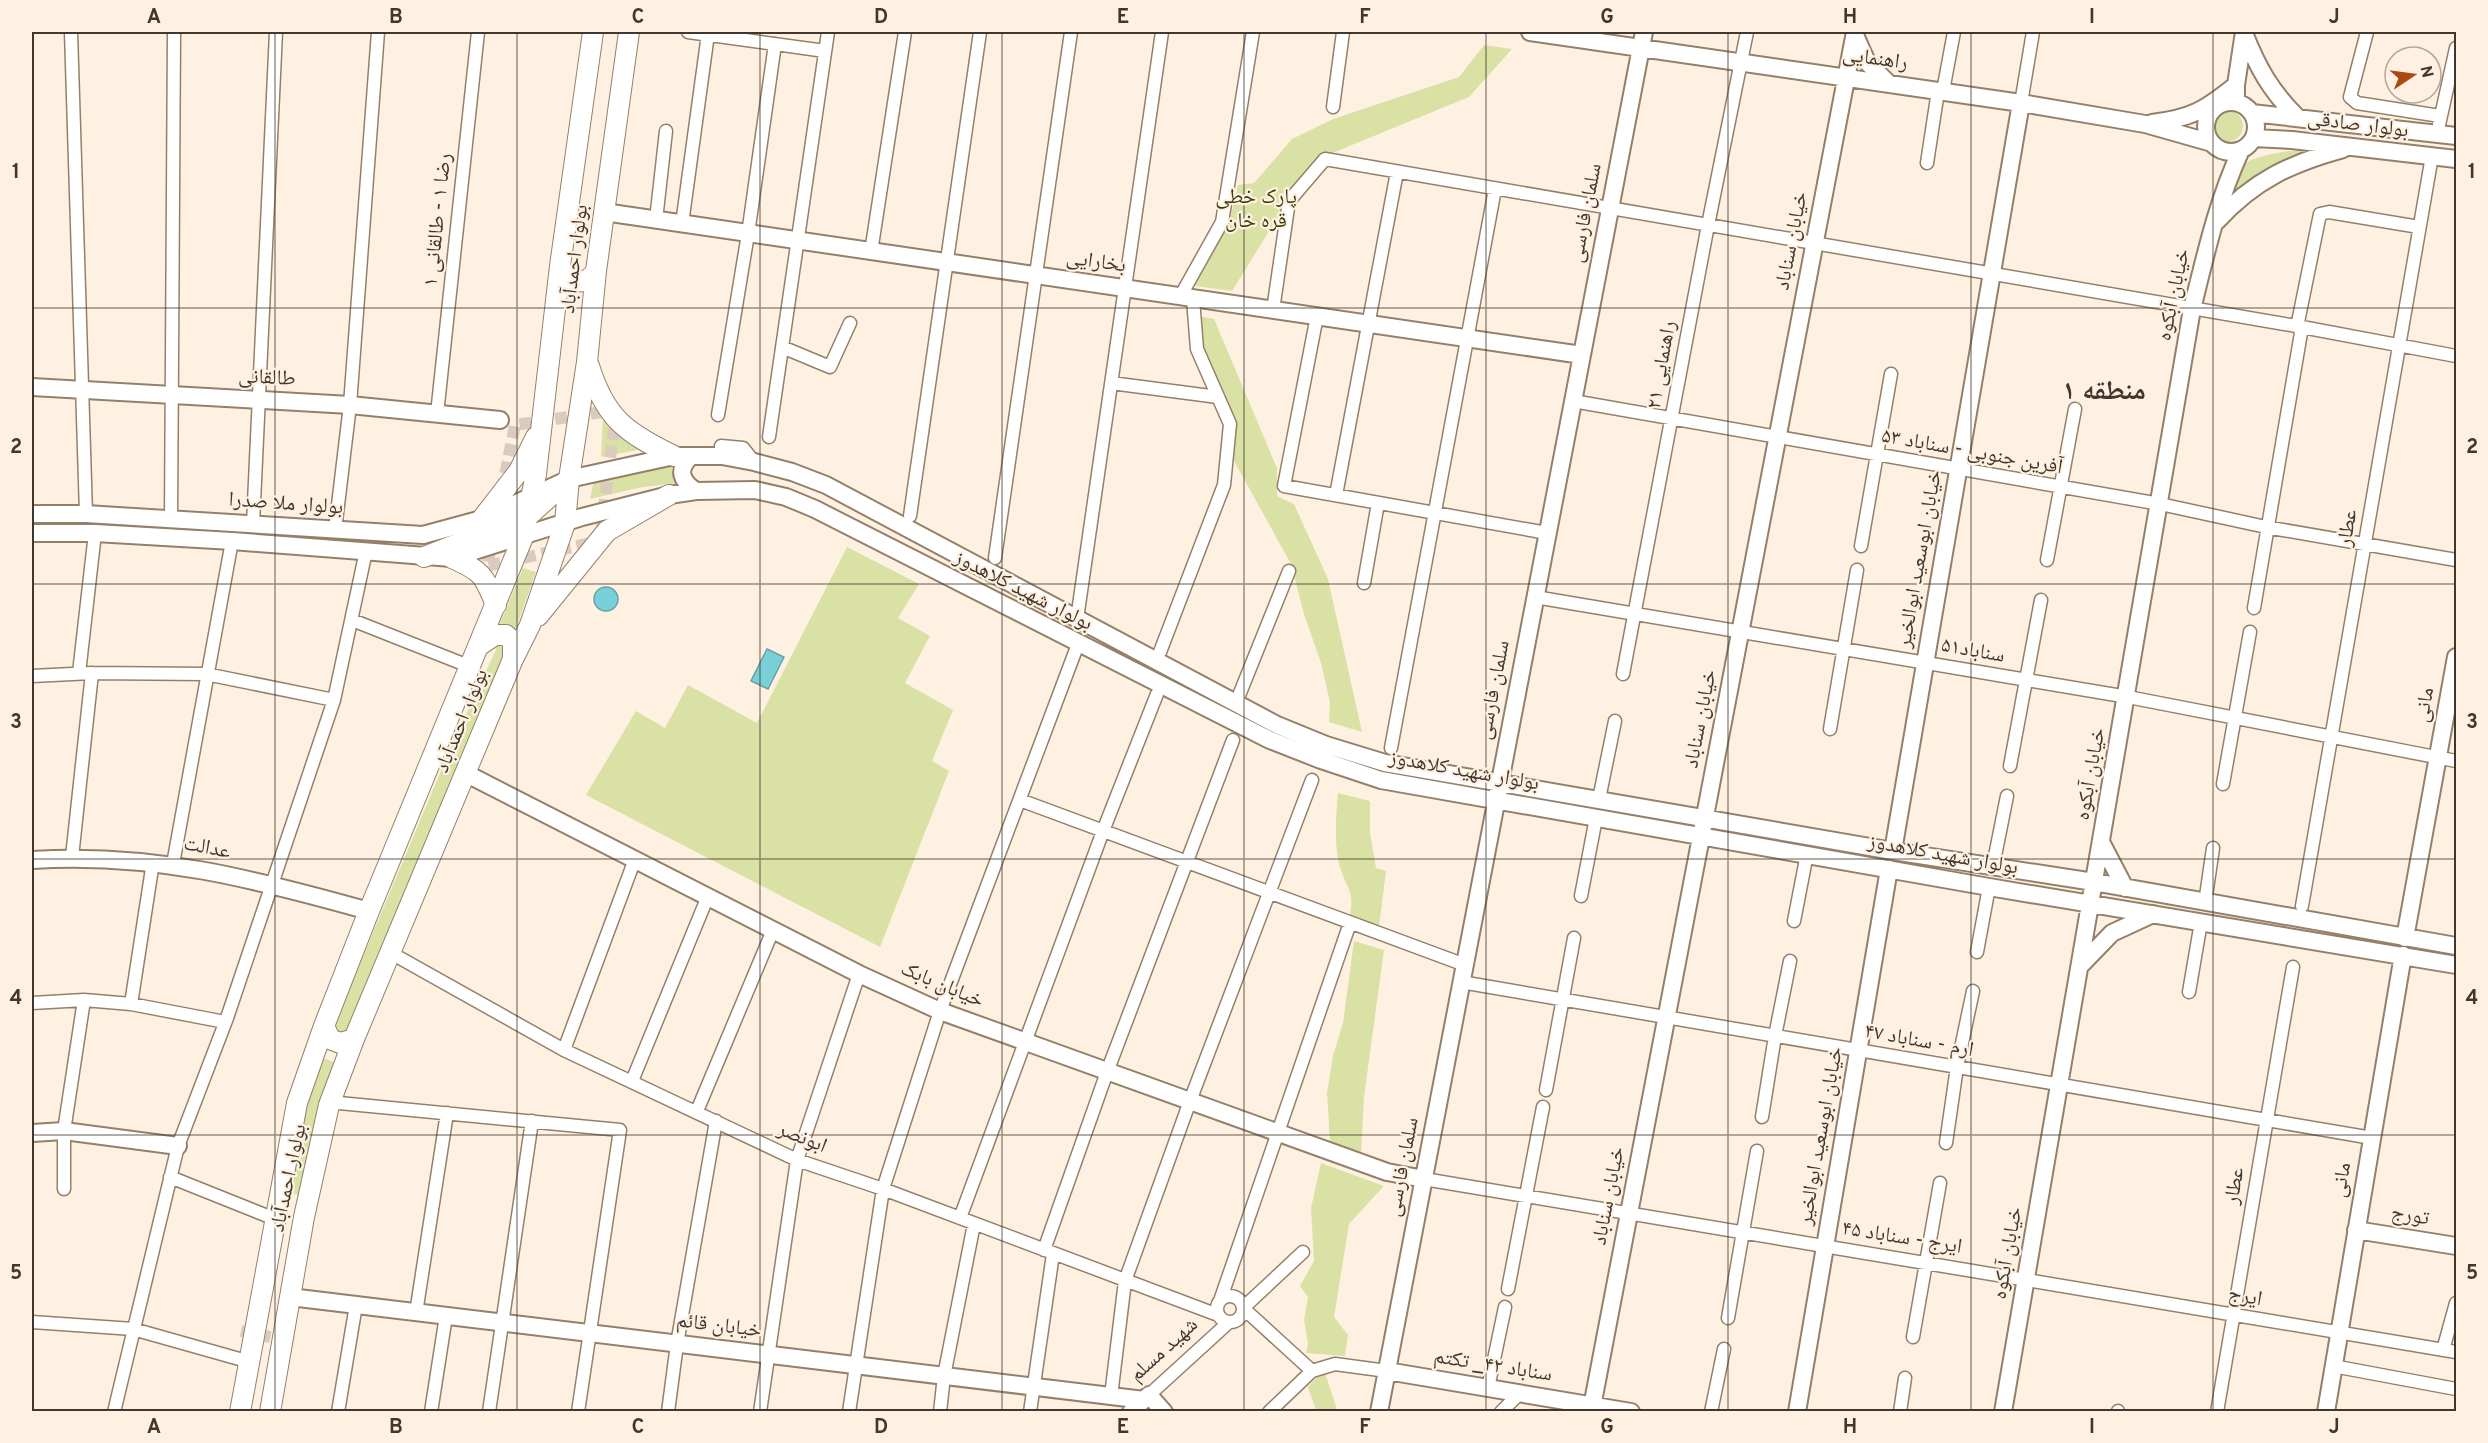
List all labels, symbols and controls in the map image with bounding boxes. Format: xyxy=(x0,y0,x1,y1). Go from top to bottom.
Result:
text: A xyxy=(147,5,161,31)
text: B xyxy=(389,5,403,31)
text: C xyxy=(632,5,644,31)
text: D xyxy=(874,5,888,31)
text: E xyxy=(1117,5,1129,31)
text: F xyxy=(1359,5,1371,31)
text: G xyxy=(1600,5,1614,31)
text: H xyxy=(1843,5,1857,31)
text: I xyxy=(2089,5,2095,31)
text: J xyxy=(2328,5,2340,31)
street label: راهنمایی xyxy=(1841,41,1909,77)
north arrow xyxy=(2383,45,2443,105)
text: N xyxy=(2415,64,2437,80)
street label: بولوار صادقی xyxy=(2306,105,2410,145)
street label: رضا ۱ - طالقانی ۱ xyxy=(418,152,458,288)
text: 1 xyxy=(12,160,20,186)
text: 1 xyxy=(2468,160,2476,186)
street label: سلمان فارسی xyxy=(1563,161,1609,265)
park label: پارک خطی قره خان xyxy=(1215,184,1297,235)
street label: خیابان سناباد xyxy=(1769,190,1815,292)
street label: بولوار احمدآباد xyxy=(555,203,595,315)
street label: بخارایی xyxy=(1065,244,1127,280)
street label: خیابان آبکوه xyxy=(2151,247,2197,343)
street label: راهنمایی ۲۱ xyxy=(1641,319,1683,411)
street label: طالقانی xyxy=(238,363,296,393)
district label: منطقه ۱ xyxy=(2062,375,2146,409)
street label: آفرین جنوبی - سناباد ۵۳ xyxy=(1879,423,2065,481)
text: 2 xyxy=(10,435,22,461)
text: 2 xyxy=(2466,435,2478,461)
street label: خیابان ابوسعید ابوالخیر xyxy=(1891,468,1949,651)
street label: بولوار ملا صدرا xyxy=(228,487,344,521)
street label: عطار xyxy=(2331,507,2365,550)
street label: بولوار شهید کلاهدوز xyxy=(948,544,1097,638)
street label: سناباد۵۱ xyxy=(1939,632,2007,670)
street label: سلمان فارسی xyxy=(1471,638,1517,742)
street label: بولوار احمدآباد xyxy=(429,665,495,777)
street label: خیابان سناباد xyxy=(1678,668,1724,770)
street label: مانی xyxy=(2409,685,2441,725)
text: 3 xyxy=(10,710,22,736)
text: 3 xyxy=(2466,710,2478,736)
street label: خیابان آبکوه xyxy=(2070,726,2112,822)
street label: بولوار شهید کلاهدوز xyxy=(1386,744,1541,798)
street label: بولوار شهید کلاهدوز xyxy=(1865,828,2020,882)
street label: عدالت xyxy=(181,830,233,866)
street label: خیابان بابک xyxy=(896,955,988,1015)
text: 4 xyxy=(10,986,22,1012)
text: 4 xyxy=(2466,986,2478,1012)
street label: ارم - سناباد ۴۷ xyxy=(1862,1018,1976,1064)
street label: خیابان ابوسعید ابوالخیر xyxy=(1792,1045,1850,1228)
street label: سلمان فارسی xyxy=(1380,1115,1426,1219)
street label: ابونصر xyxy=(772,1116,831,1160)
street label: بولوار احمدآباد xyxy=(264,1122,314,1234)
street label: خیابان سناباد xyxy=(1586,1145,1632,1247)
street label: مانی xyxy=(2326,1160,2358,1200)
street label: عطار xyxy=(2218,1165,2252,1208)
street label: تورج xyxy=(2389,1200,2431,1232)
street label: خیابان آبکوه xyxy=(1987,1205,2029,1301)
street label: ایرج - سناباد ۴۵ xyxy=(1840,1215,1964,1261)
text: 5 xyxy=(10,1261,22,1287)
text: 5 xyxy=(2466,1261,2478,1287)
street label: ایرج xyxy=(2226,1281,2264,1313)
street label: خیابان قائم xyxy=(675,1307,763,1345)
street label: شهید مسلم xyxy=(1124,1312,1204,1388)
street label: سناباد ۴۲_ تکتم xyxy=(1432,1343,1554,1389)
text: A xyxy=(147,1415,161,1441)
text: B xyxy=(389,1415,403,1441)
text: C xyxy=(632,1415,644,1441)
text: D xyxy=(874,1415,888,1441)
text: E xyxy=(1117,1415,1129,1441)
text: F xyxy=(1359,1415,1371,1441)
text: G xyxy=(1600,1415,1614,1441)
text: H xyxy=(1843,1415,1857,1441)
text: I xyxy=(2089,1415,2095,1441)
text: J xyxy=(2328,1415,2340,1441)

